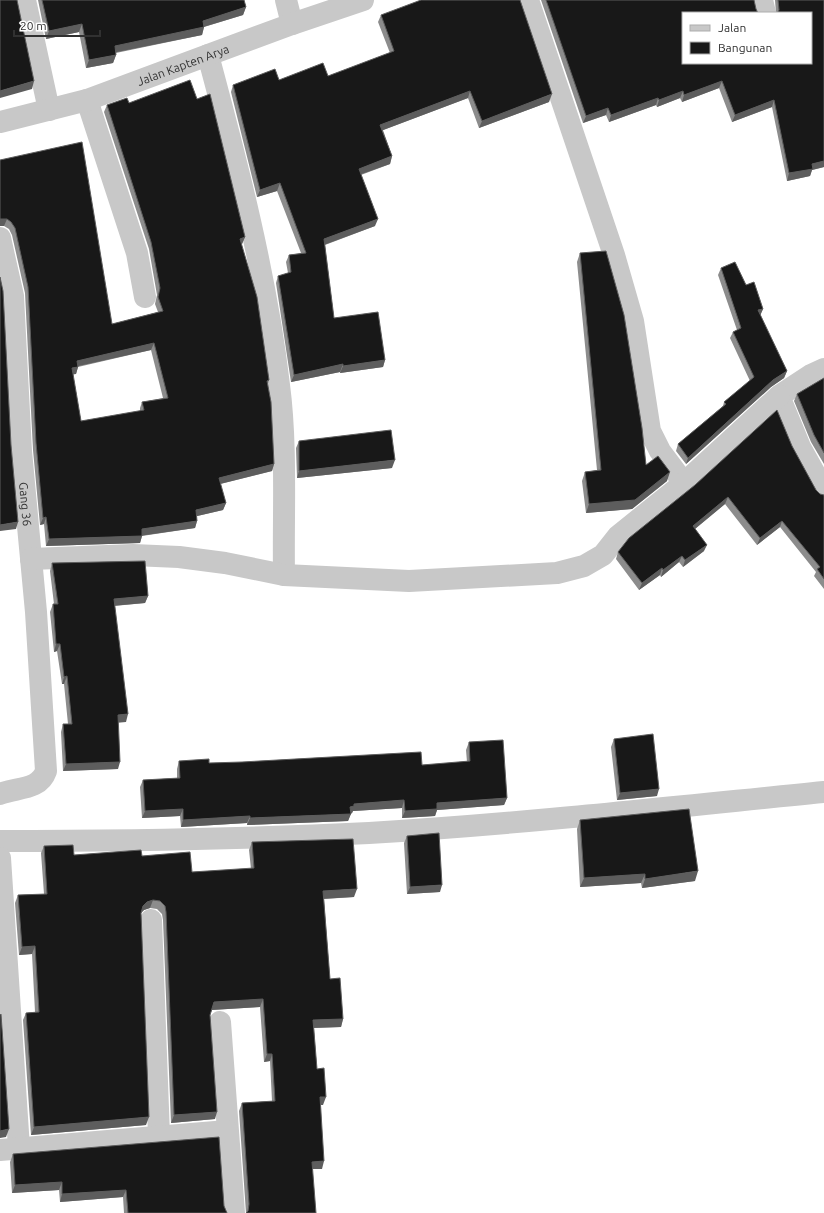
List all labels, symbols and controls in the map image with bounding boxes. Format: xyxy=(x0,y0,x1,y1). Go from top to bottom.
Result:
scale bar xyxy=(14,12,100,38)
legend xyxy=(682,12,812,64)
text: 20 m xyxy=(20,19,47,32)
text: Jalan xyxy=(718,21,746,34)
street label: Jalan Kapten Arya xyxy=(135,41,231,87)
text: Bangunan xyxy=(718,41,772,54)
street label: Gang 36 xyxy=(17,482,34,527)

